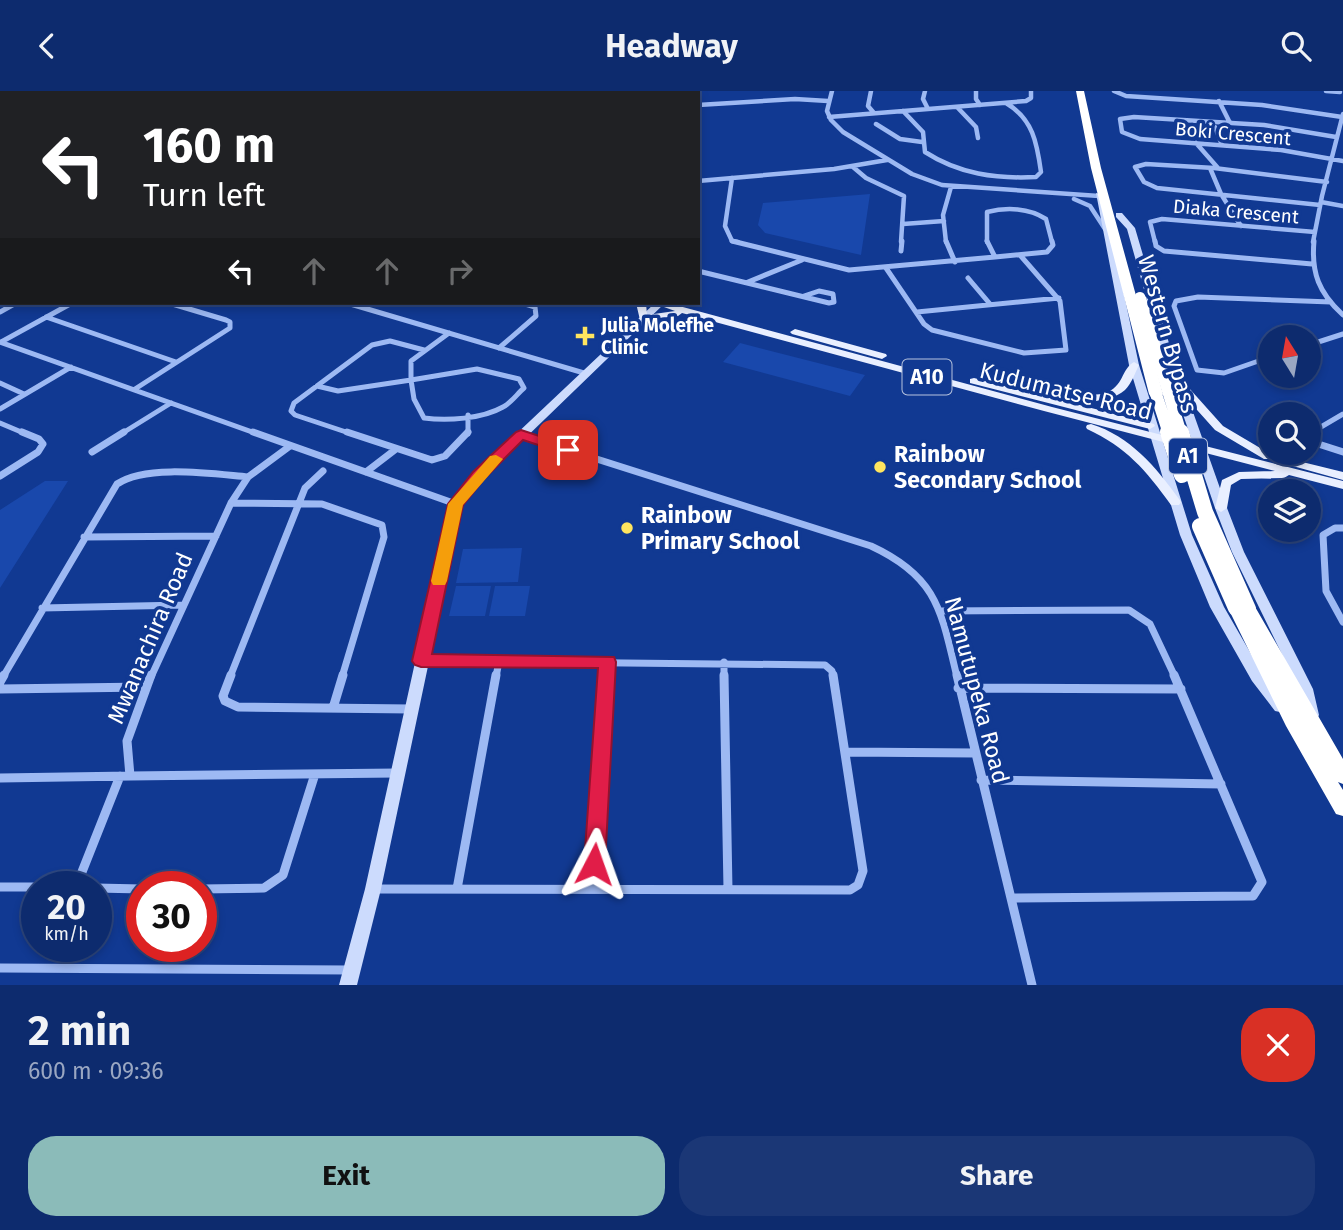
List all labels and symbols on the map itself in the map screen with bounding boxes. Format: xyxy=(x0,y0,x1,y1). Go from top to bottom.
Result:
street label: Boki Crescent xyxy=(1174,117,1292,150)
street label: Diaka Crescent xyxy=(1172,195,1300,228)
street label: Western Bypass xyxy=(1132,252,1204,416)
place label: Julia Molefhe Clinic xyxy=(600,314,714,359)
north arrow xyxy=(1258,325,1321,389)
marker: Julia Molefhe Clinic xyxy=(575,326,595,346)
street label: Kudumatse Road xyxy=(977,356,1155,426)
road number: A10 xyxy=(902,359,951,395)
pin xyxy=(538,420,598,480)
road number: A1 xyxy=(1169,439,1207,473)
place label: Rainbow Secondary School xyxy=(894,440,1081,494)
marker: Rainbow Secondary School xyxy=(872,459,888,475)
place label: Rainbow Primary School xyxy=(641,501,800,555)
marker: Rainbow Primary School xyxy=(619,520,635,536)
street label: Mwanachira Road xyxy=(101,548,199,728)
street label: Namutupeka Road xyxy=(939,594,1015,786)
position arrow xyxy=(557,827,631,901)
speed limit sign: 30 xyxy=(126,871,217,962)

